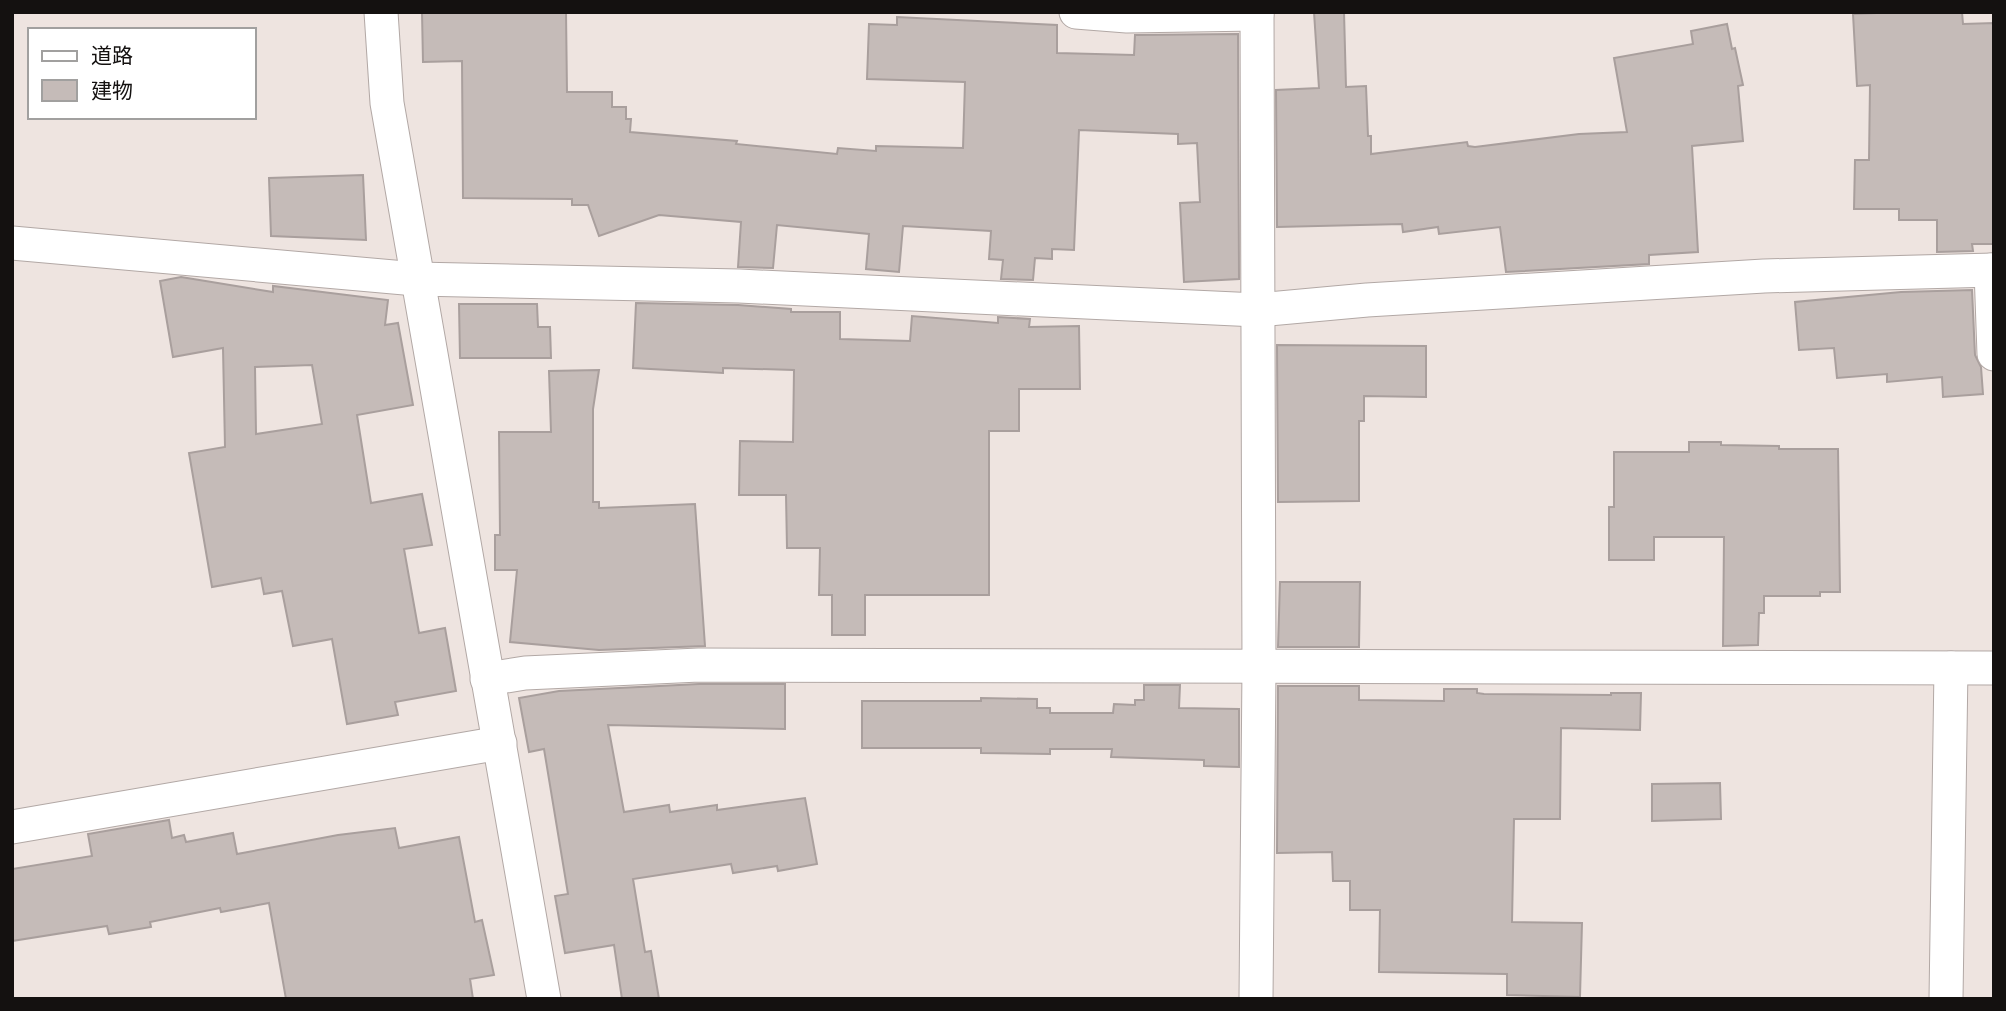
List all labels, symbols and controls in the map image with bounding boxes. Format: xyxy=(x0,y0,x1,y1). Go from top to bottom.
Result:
legend xyxy=(28,28,256,119)
text: 道路 xyxy=(91,43,133,68)
text: 建物 xyxy=(91,78,133,103)

